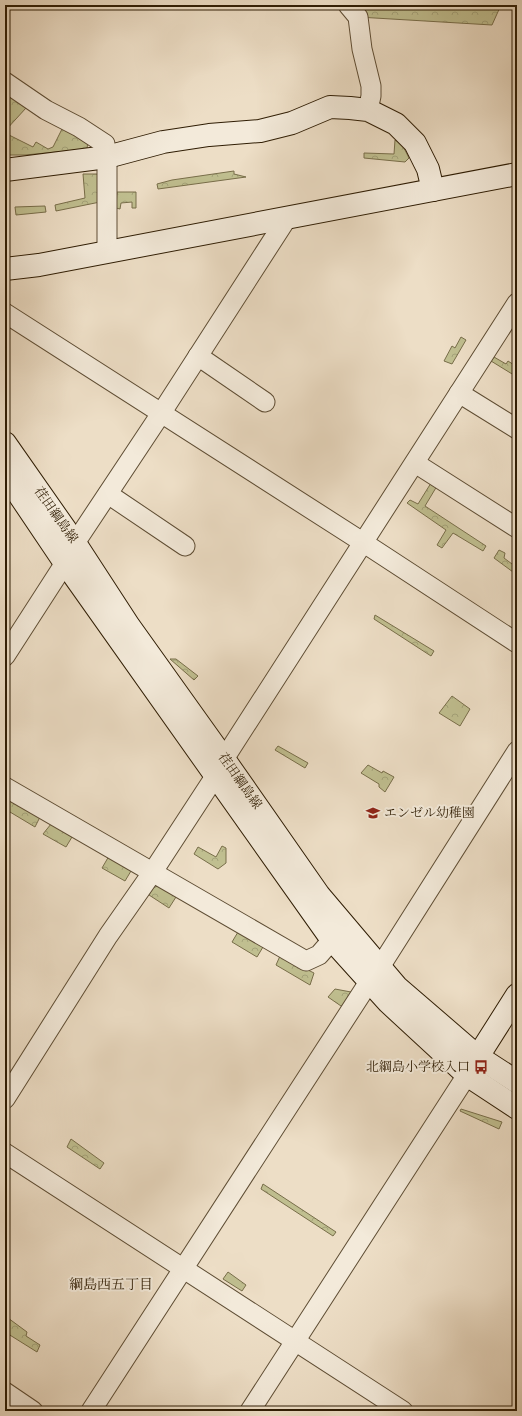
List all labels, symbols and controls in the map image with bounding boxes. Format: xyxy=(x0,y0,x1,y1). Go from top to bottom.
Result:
street label: 荏田綱島線 xyxy=(31,484,81,546)
street label: 荏田綱島線 xyxy=(215,750,265,812)
school or university icon: エンゼル幼稚園 xyxy=(365,805,381,821)
place label: エンゼル幼稚園 xyxy=(384,805,475,821)
place label: 北綱島小学校入口 xyxy=(366,1059,470,1075)
bus stop icon: 北綱島小学校入口 xyxy=(473,1059,489,1075)
district label: 綱島西五丁目 xyxy=(69,1276,153,1293)

